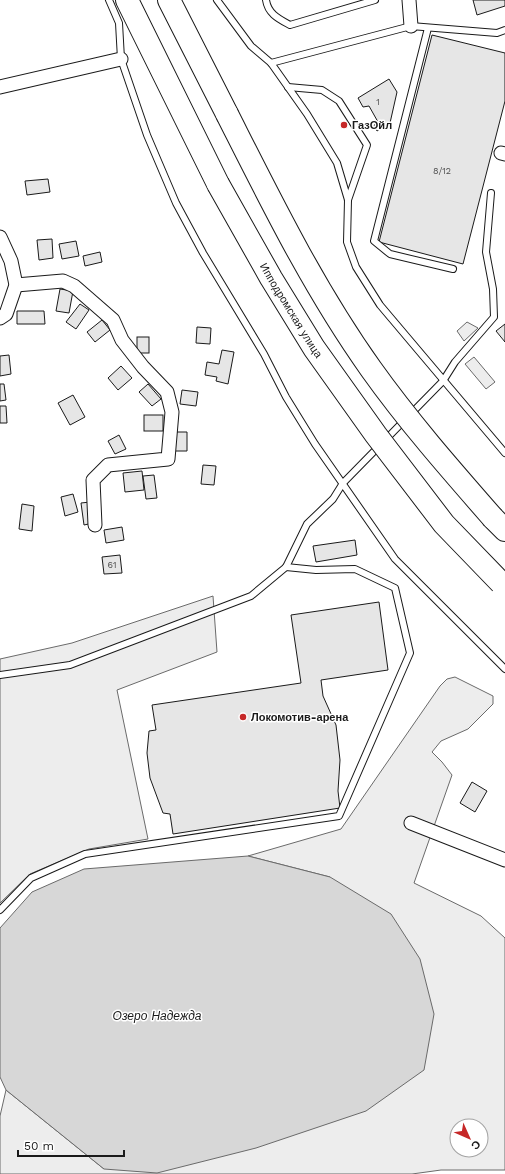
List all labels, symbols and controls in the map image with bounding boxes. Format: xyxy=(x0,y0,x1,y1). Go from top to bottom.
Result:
house number: 1 xyxy=(376,97,380,107)
place label: ГазОйл xyxy=(352,119,392,132)
marker: ГазОйл xyxy=(339,120,349,130)
house number: 8/12 xyxy=(433,166,451,176)
street label: Ипподромская улица xyxy=(257,261,326,361)
house number: 61 xyxy=(108,560,116,570)
place label: Локомотив-арена xyxy=(251,711,349,724)
marker: Локомотив-арена xyxy=(238,712,248,722)
water label: Озеро Надежда xyxy=(113,1009,202,1023)
north arrow xyxy=(449,1118,489,1158)
scale bar xyxy=(18,1132,124,1158)
text: С xyxy=(468,1137,483,1152)
text: 50 m xyxy=(24,1139,54,1153)

